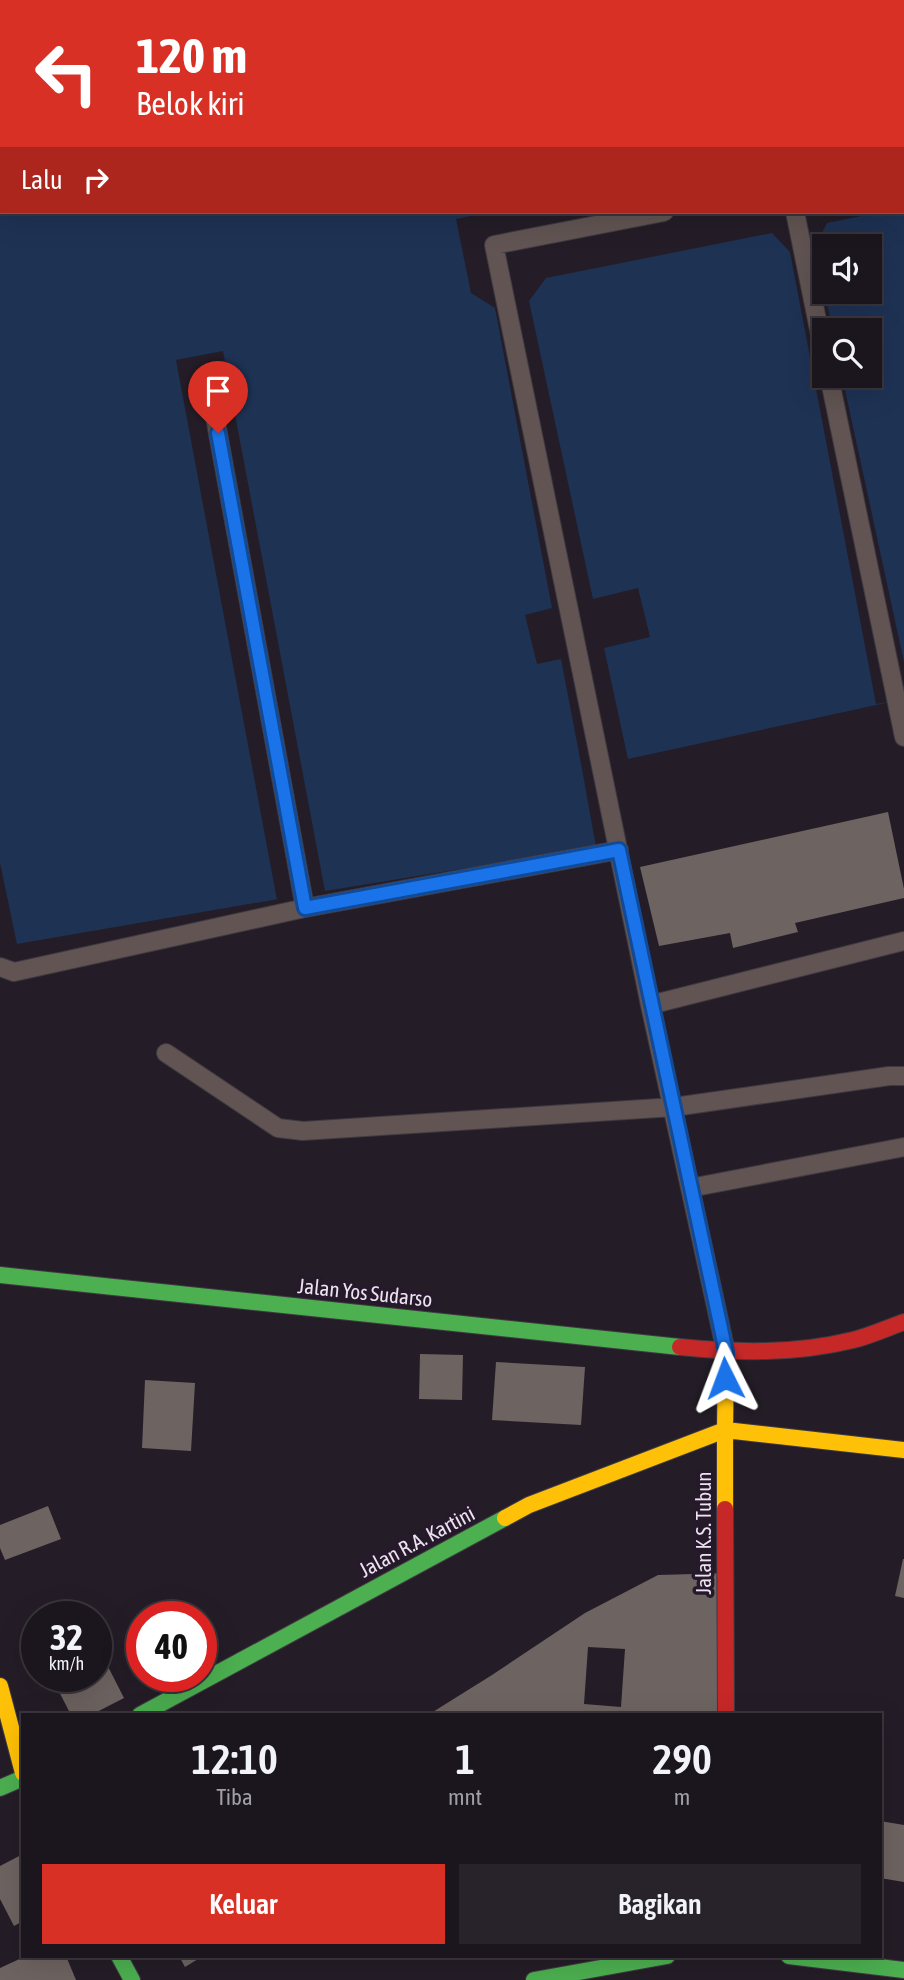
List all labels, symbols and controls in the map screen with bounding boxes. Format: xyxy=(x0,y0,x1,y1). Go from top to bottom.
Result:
text: 120 m xyxy=(136,27,247,83)
icon: left xyxy=(21,28,112,119)
text: Belok kiri xyxy=(136,85,245,122)
icon: right xyxy=(77,161,115,199)
text: Lalu xyxy=(21,165,63,195)
map controls xyxy=(812,234,882,388)
button: sound xyxy=(812,234,882,304)
button: search xyxy=(812,318,882,388)
pin xyxy=(188,361,248,433)
icon: arrive xyxy=(199,372,237,410)
street label: Jalan Yos Sudarso xyxy=(297,1273,434,1311)
position arrow xyxy=(688,1341,762,1415)
street label: Jalan K.S. Tubun xyxy=(691,1472,715,1594)
street label: Jalan R.A. Kartini xyxy=(355,1501,478,1582)
speed limit sign: 40 xyxy=(126,1601,217,1692)
text: 32 xyxy=(50,1617,83,1657)
text: km/h xyxy=(49,1653,84,1674)
text: 12:10 xyxy=(191,1735,278,1783)
text: 1 xyxy=(455,1735,475,1783)
text: 290 xyxy=(652,1735,712,1783)
text: Tiba xyxy=(216,1784,253,1810)
text: mnt xyxy=(448,1784,482,1810)
text: m xyxy=(674,1784,690,1810)
button: Keluar xyxy=(42,1864,445,1944)
button: Bagikan xyxy=(459,1864,861,1944)

